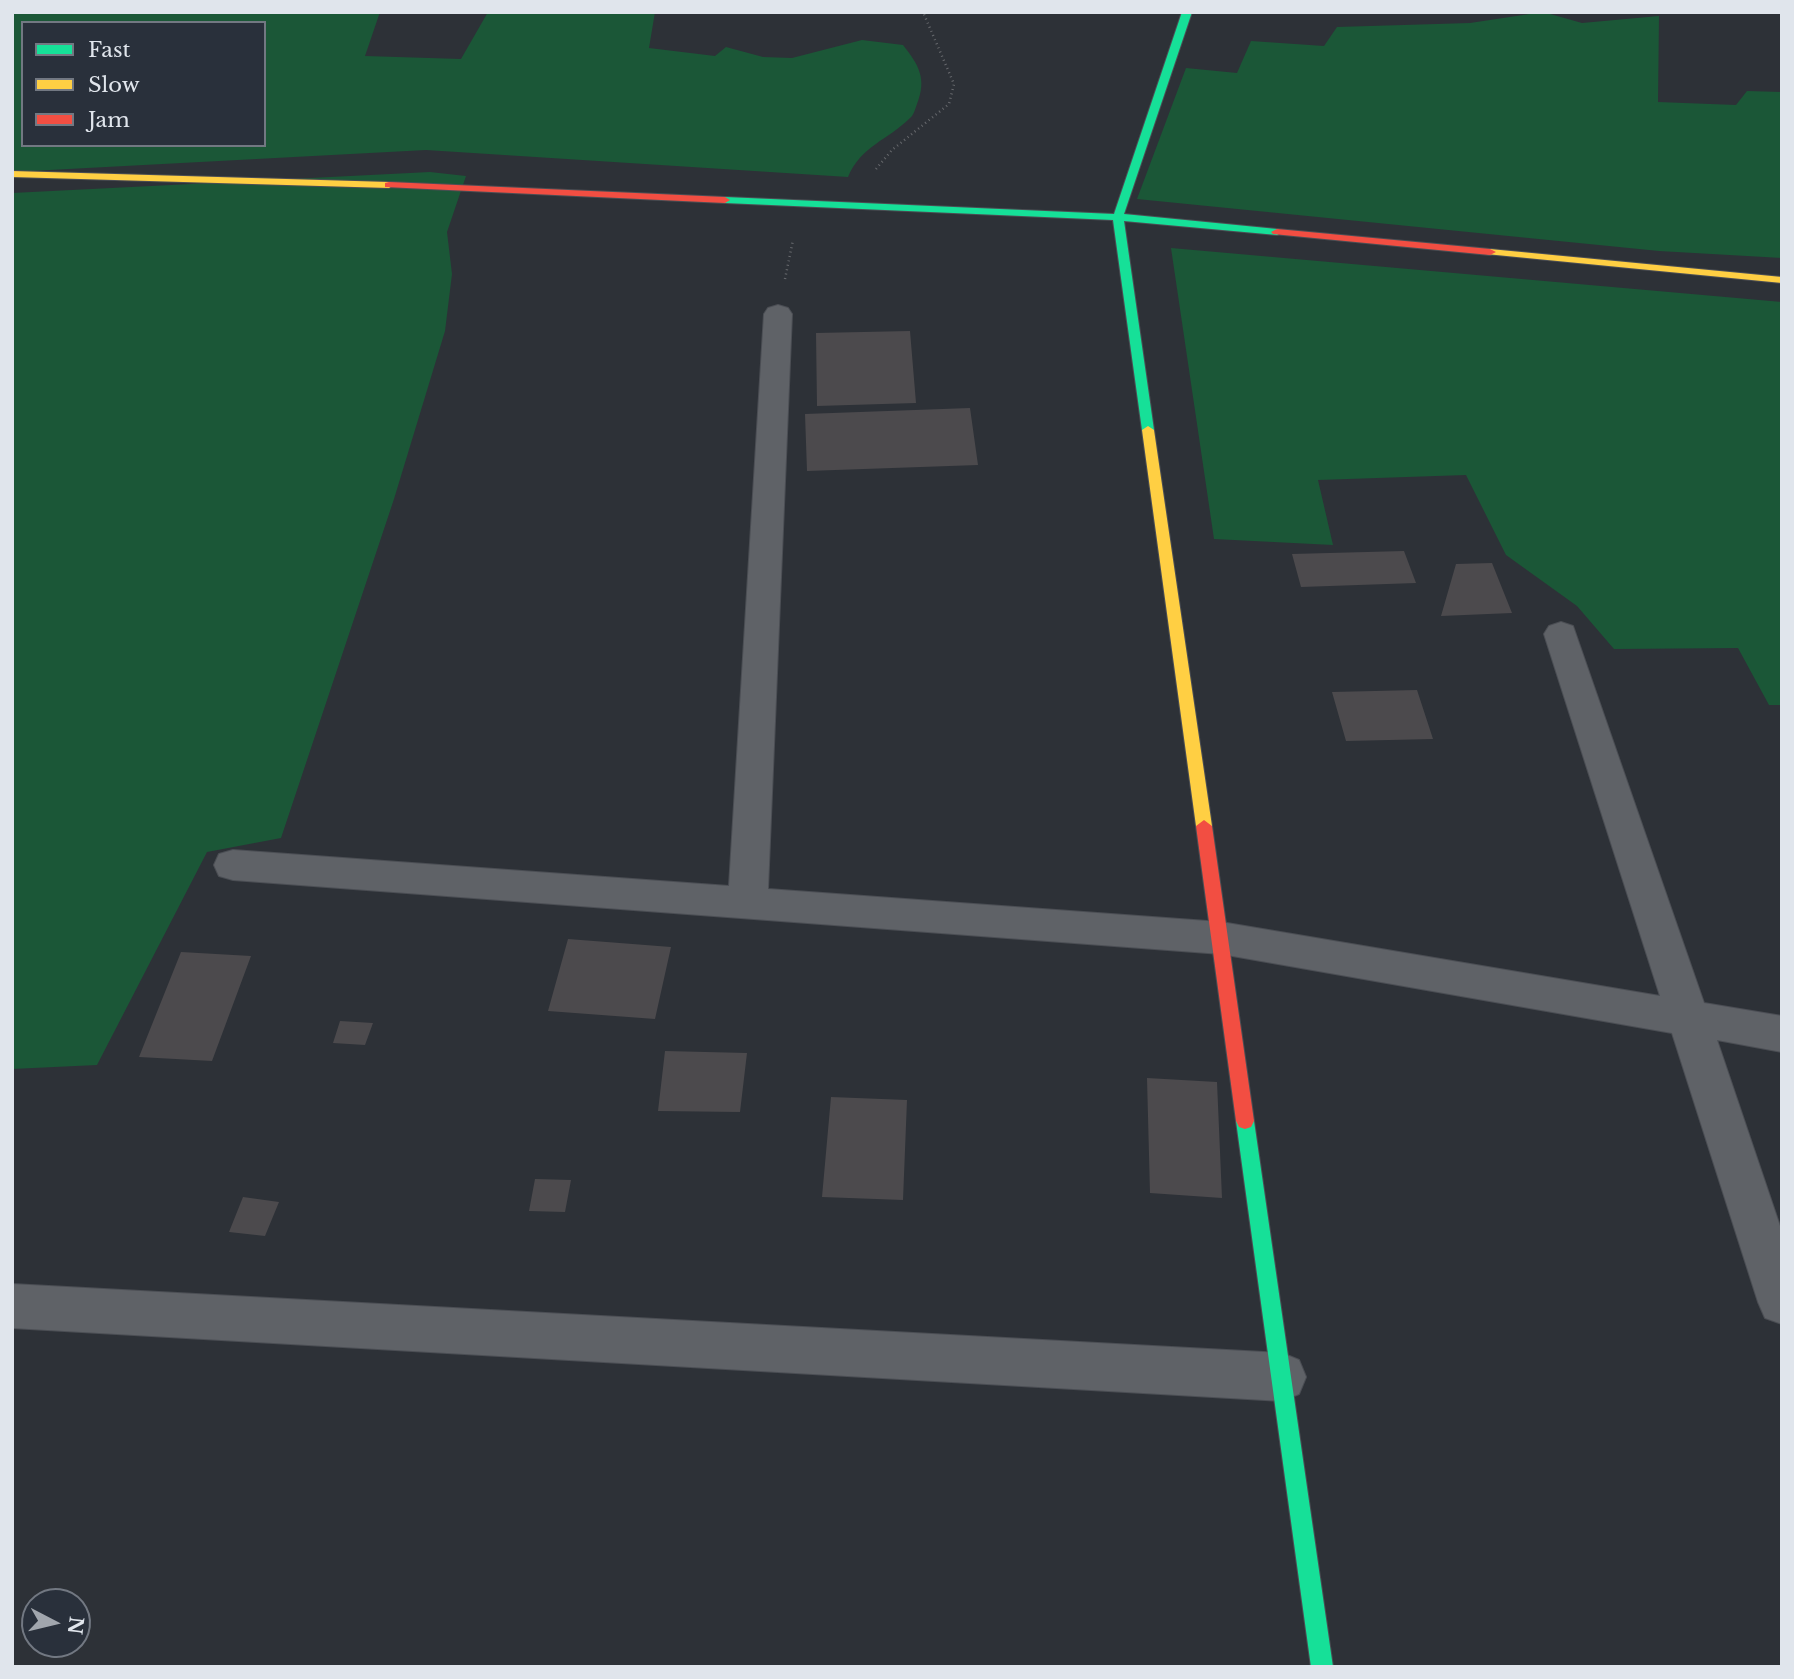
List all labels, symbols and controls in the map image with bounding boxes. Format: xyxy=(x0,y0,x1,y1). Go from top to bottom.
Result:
legend xyxy=(21,21,266,147)
text: Fast xyxy=(88,37,130,63)
text: Slow xyxy=(88,72,140,98)
text: Jam xyxy=(88,107,130,133)
north arrow xyxy=(21,1588,91,1658)
text: N xyxy=(63,1615,88,1636)

